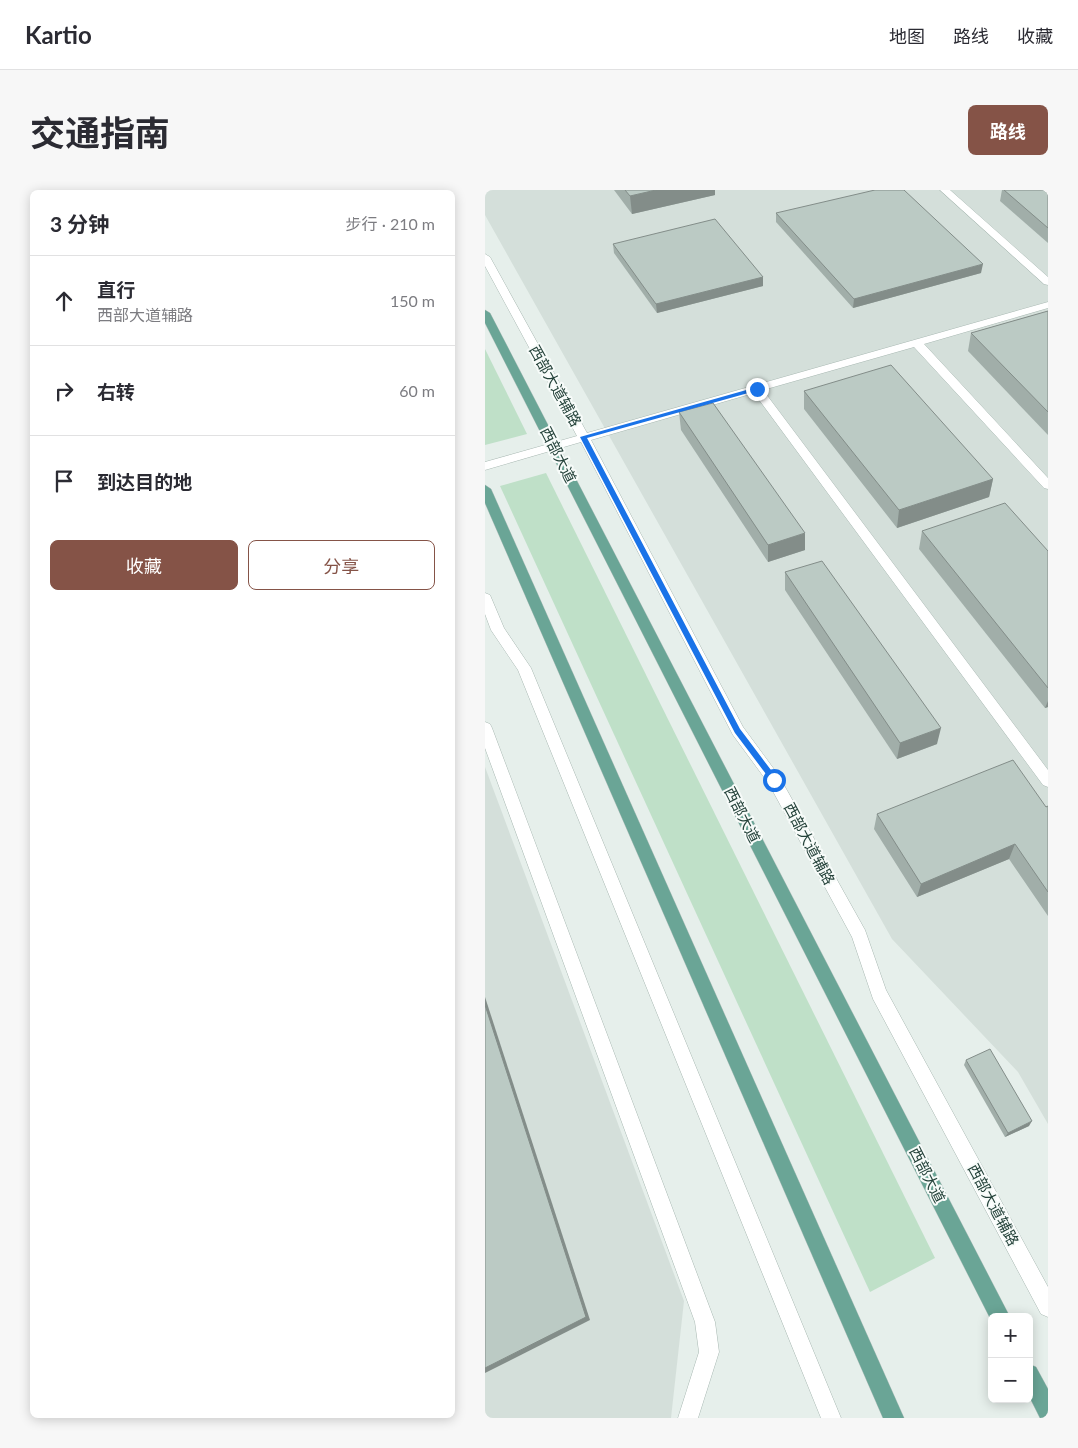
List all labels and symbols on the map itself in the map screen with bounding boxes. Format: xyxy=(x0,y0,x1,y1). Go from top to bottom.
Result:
street label: 西部大道辅路 xyxy=(526,342,586,429)
route end xyxy=(746,378,769,401)
street label: 西部大道 xyxy=(537,424,581,485)
route start xyxy=(763,769,786,792)
street label: 西部大道 xyxy=(721,784,765,845)
street label: 西部大道辅路 xyxy=(781,800,839,887)
street label: 西部大道 xyxy=(906,1144,950,1205)
street label: 西部大道辅路 xyxy=(965,1161,1023,1248)

